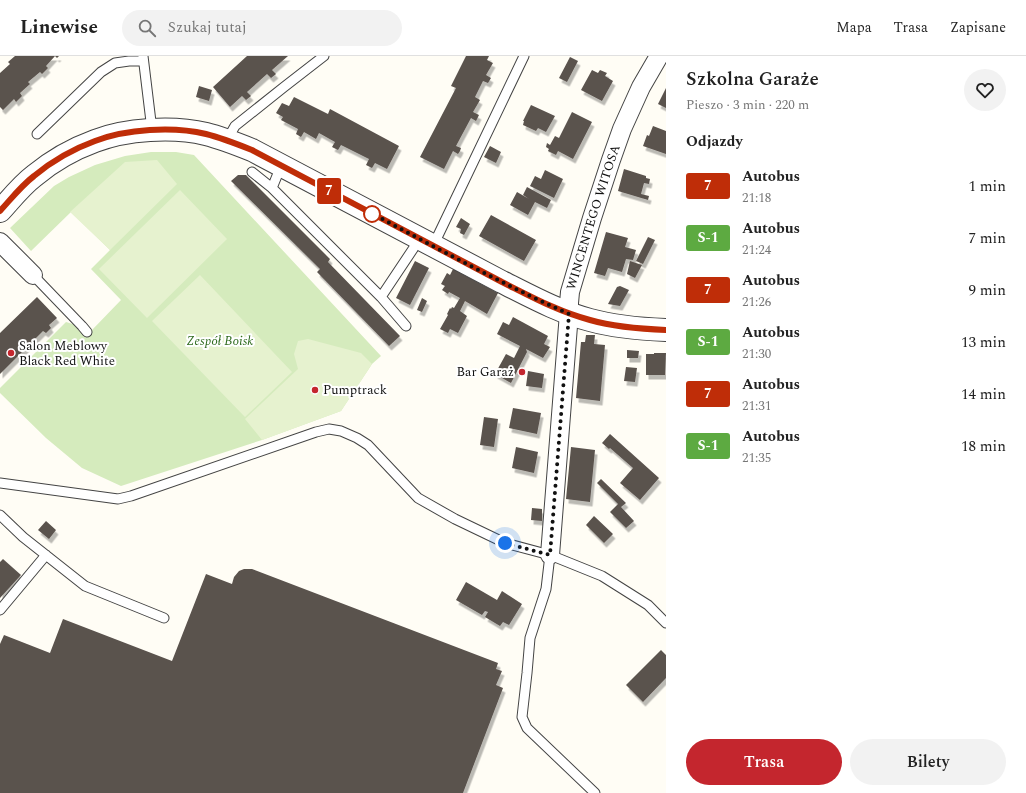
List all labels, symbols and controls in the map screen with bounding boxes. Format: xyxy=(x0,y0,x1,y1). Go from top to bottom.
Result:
search box xyxy=(122,10,402,46)
text: Linewise xyxy=(20,13,98,42)
text: Szukaj tutaj xyxy=(168,16,247,39)
icon: search xyxy=(136,17,158,39)
text: Mapa xyxy=(836,17,872,38)
text: Trasa xyxy=(894,17,928,38)
text: Zapisane xyxy=(950,17,1006,38)
text: Szkolna Garaże xyxy=(686,65,819,94)
button: heart xyxy=(964,69,1006,111)
text: Pieszo · 3 min · 220 m xyxy=(686,95,809,115)
text: Odjazdy xyxy=(686,130,743,153)
street label: WINCENTEGO WITOSA xyxy=(561,142,626,292)
text: Autobus xyxy=(742,165,800,188)
text: 7 xyxy=(704,175,712,196)
text: 1 min xyxy=(968,175,1006,198)
line badge: 7 xyxy=(316,178,342,204)
text: 7 xyxy=(325,180,333,201)
text: 21:18 xyxy=(742,188,771,208)
unlabelled marker xyxy=(363,205,381,223)
text: Autobus xyxy=(742,217,800,240)
text: S-1 xyxy=(697,227,719,248)
text: 7 min xyxy=(968,227,1006,250)
text: 21:24 xyxy=(742,240,771,260)
text: Autobus xyxy=(742,269,800,292)
text: 7 xyxy=(704,279,712,300)
text: 9 min xyxy=(968,279,1006,302)
text: 21:26 xyxy=(742,292,771,312)
text: Autobus xyxy=(742,321,800,344)
park label: Zespół Boisk xyxy=(187,331,253,351)
text: S-1 xyxy=(697,331,719,352)
text: 13 min xyxy=(961,331,1006,354)
place label: Salon Meblowy Black Red White xyxy=(19,336,115,371)
text: 21:30 xyxy=(742,344,771,364)
marker: Salon Meblowy Black Red White xyxy=(6,348,16,358)
place label: Bar Garaż xyxy=(457,362,514,382)
marker: Bar Garaż xyxy=(517,367,527,377)
text: Autobus xyxy=(742,373,800,396)
place label: Pumptrack xyxy=(323,380,387,400)
text: 7 xyxy=(704,383,712,404)
text: 14 min xyxy=(961,383,1006,406)
marker: Pumptrack xyxy=(310,385,320,395)
text: 21:31 xyxy=(742,396,771,416)
text: Autobus xyxy=(742,425,800,448)
text: S-1 xyxy=(697,435,719,456)
text: 18 min xyxy=(961,435,1006,458)
text: 21:35 xyxy=(742,448,771,468)
your location xyxy=(495,533,515,553)
button: Trasa xyxy=(686,739,842,785)
button: Bilety xyxy=(850,739,1006,785)

